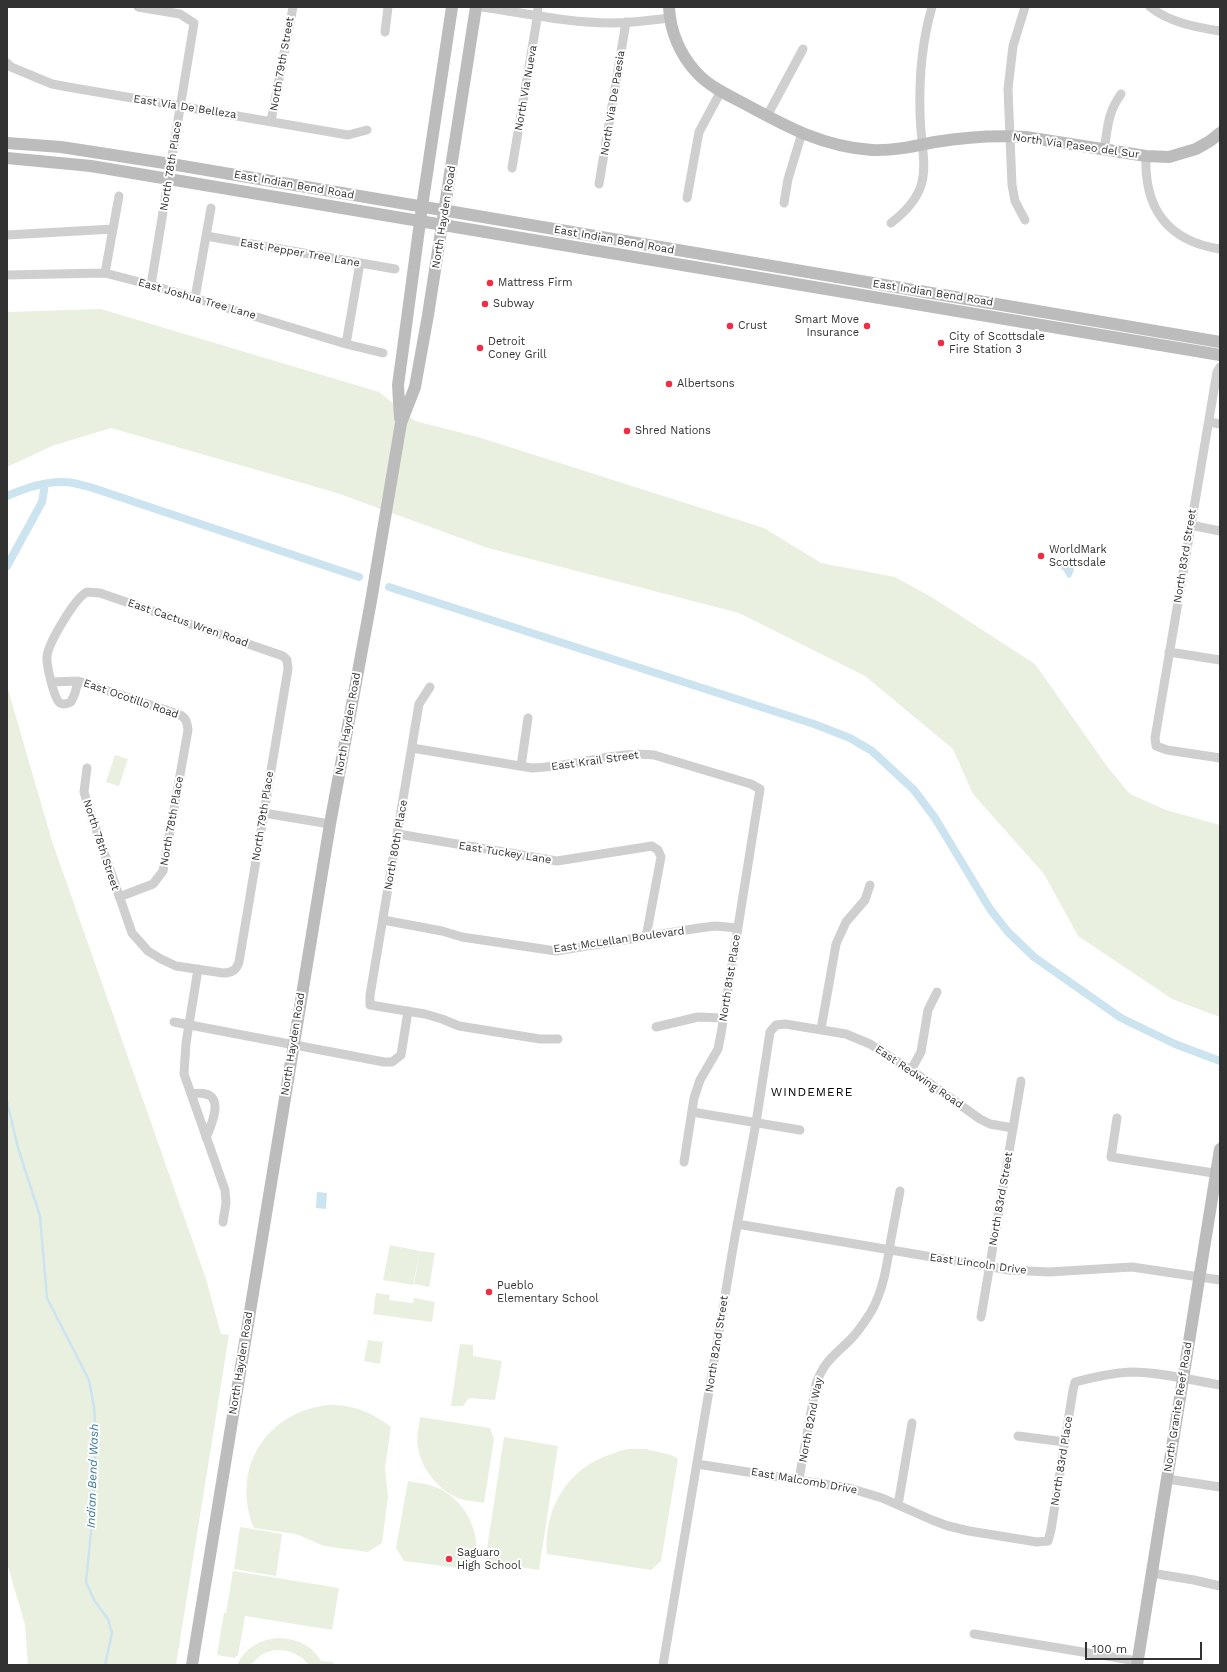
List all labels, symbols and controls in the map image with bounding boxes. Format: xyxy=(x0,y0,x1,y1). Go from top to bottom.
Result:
street label: North 79th Street xyxy=(267,16,297,112)
street label: North Via Nueva xyxy=(512,44,540,132)
street label: North Via De Paesia xyxy=(598,50,628,156)
street label: East Via De Belleza xyxy=(133,92,237,122)
street label: North 78th Place xyxy=(157,120,185,212)
street label: North Via Paseo del Sur xyxy=(1012,131,1140,161)
street label: North Hayden Road xyxy=(429,165,459,269)
street label: East Indian Bend Road xyxy=(233,168,355,202)
street label: East Indian Bend Road xyxy=(553,223,675,257)
street label: East Pepper Tree Lane xyxy=(239,236,361,270)
street label: East Joshua Tree Lane xyxy=(136,276,258,322)
place label: Mattress Firm xyxy=(498,276,572,290)
street label: East Indian Bend Road xyxy=(872,277,994,309)
marker: Mattress Firm xyxy=(485,278,495,288)
place label: Subway xyxy=(493,297,534,311)
marker: Subway xyxy=(480,299,490,309)
place label: Smart Move Insurance xyxy=(795,313,859,339)
place label: Crust xyxy=(738,319,767,333)
marker: Crust xyxy=(725,321,735,331)
marker: Smart Move Insurance xyxy=(862,321,872,331)
place label: City of Scottsdale Fire Station 3 xyxy=(949,330,1045,356)
place label: Detroit Coney Grill xyxy=(488,335,547,361)
marker: City of Scottsdale Fire Station 3 xyxy=(936,338,946,348)
marker: Detroit Coney Grill xyxy=(475,343,485,353)
place label: Albertsons xyxy=(677,377,735,391)
marker: Albertsons xyxy=(664,379,674,389)
place label: Shred Nations xyxy=(635,424,711,438)
marker: Shred Nations xyxy=(622,426,632,436)
street label: North 83rd Street xyxy=(1171,508,1199,604)
place label: WorldMark Scottsdale xyxy=(1049,543,1107,569)
marker: WorldMark Scottsdale xyxy=(1036,551,1046,561)
street label: East Cactus Wren Road xyxy=(126,596,250,650)
street label: North Hayden Road xyxy=(332,672,364,776)
street label: East Ocotillo Road xyxy=(82,677,180,721)
street label: East Krail Street xyxy=(550,748,640,774)
street label: North 79th Place xyxy=(249,770,277,862)
street label: North 78th Place xyxy=(158,775,186,867)
street label: North 78th Street xyxy=(80,798,122,892)
street label: North 80th Place xyxy=(382,799,410,891)
street label: East Tuckey Lane xyxy=(458,839,552,867)
street label: East McLellan Boulevard xyxy=(553,924,685,956)
street label: North 81st Place xyxy=(717,934,743,1022)
street label: North Hayden Road xyxy=(278,992,308,1096)
street label: East Redwing Road xyxy=(873,1043,965,1111)
district label: WINDEMERE xyxy=(771,1085,853,1099)
street label: North 83rd Street xyxy=(986,1151,1016,1247)
street label: East Lincoln Drive xyxy=(929,1251,1027,1277)
place label: Pueblo Elementary School xyxy=(497,1279,599,1305)
marker: Pueblo Elementary School xyxy=(484,1287,494,1297)
street label: North 82nd Street xyxy=(703,1295,731,1393)
street label: North Hayden Road xyxy=(226,1311,256,1415)
street label: North Granite Reef Road xyxy=(1161,1341,1195,1473)
street label: North 82nd Way xyxy=(796,1376,826,1464)
street label: North 83rd Place xyxy=(1048,1415,1076,1507)
water label: Indian Bend Wash xyxy=(84,1424,102,1528)
street label: East Malcomb Drive xyxy=(750,1465,858,1497)
place label: Saguaro High School xyxy=(457,1546,521,1572)
marker: Saguaro High School xyxy=(444,1554,454,1564)
scale bar xyxy=(1087,1634,1204,1660)
text: 100 m xyxy=(1092,1642,1127,1656)

